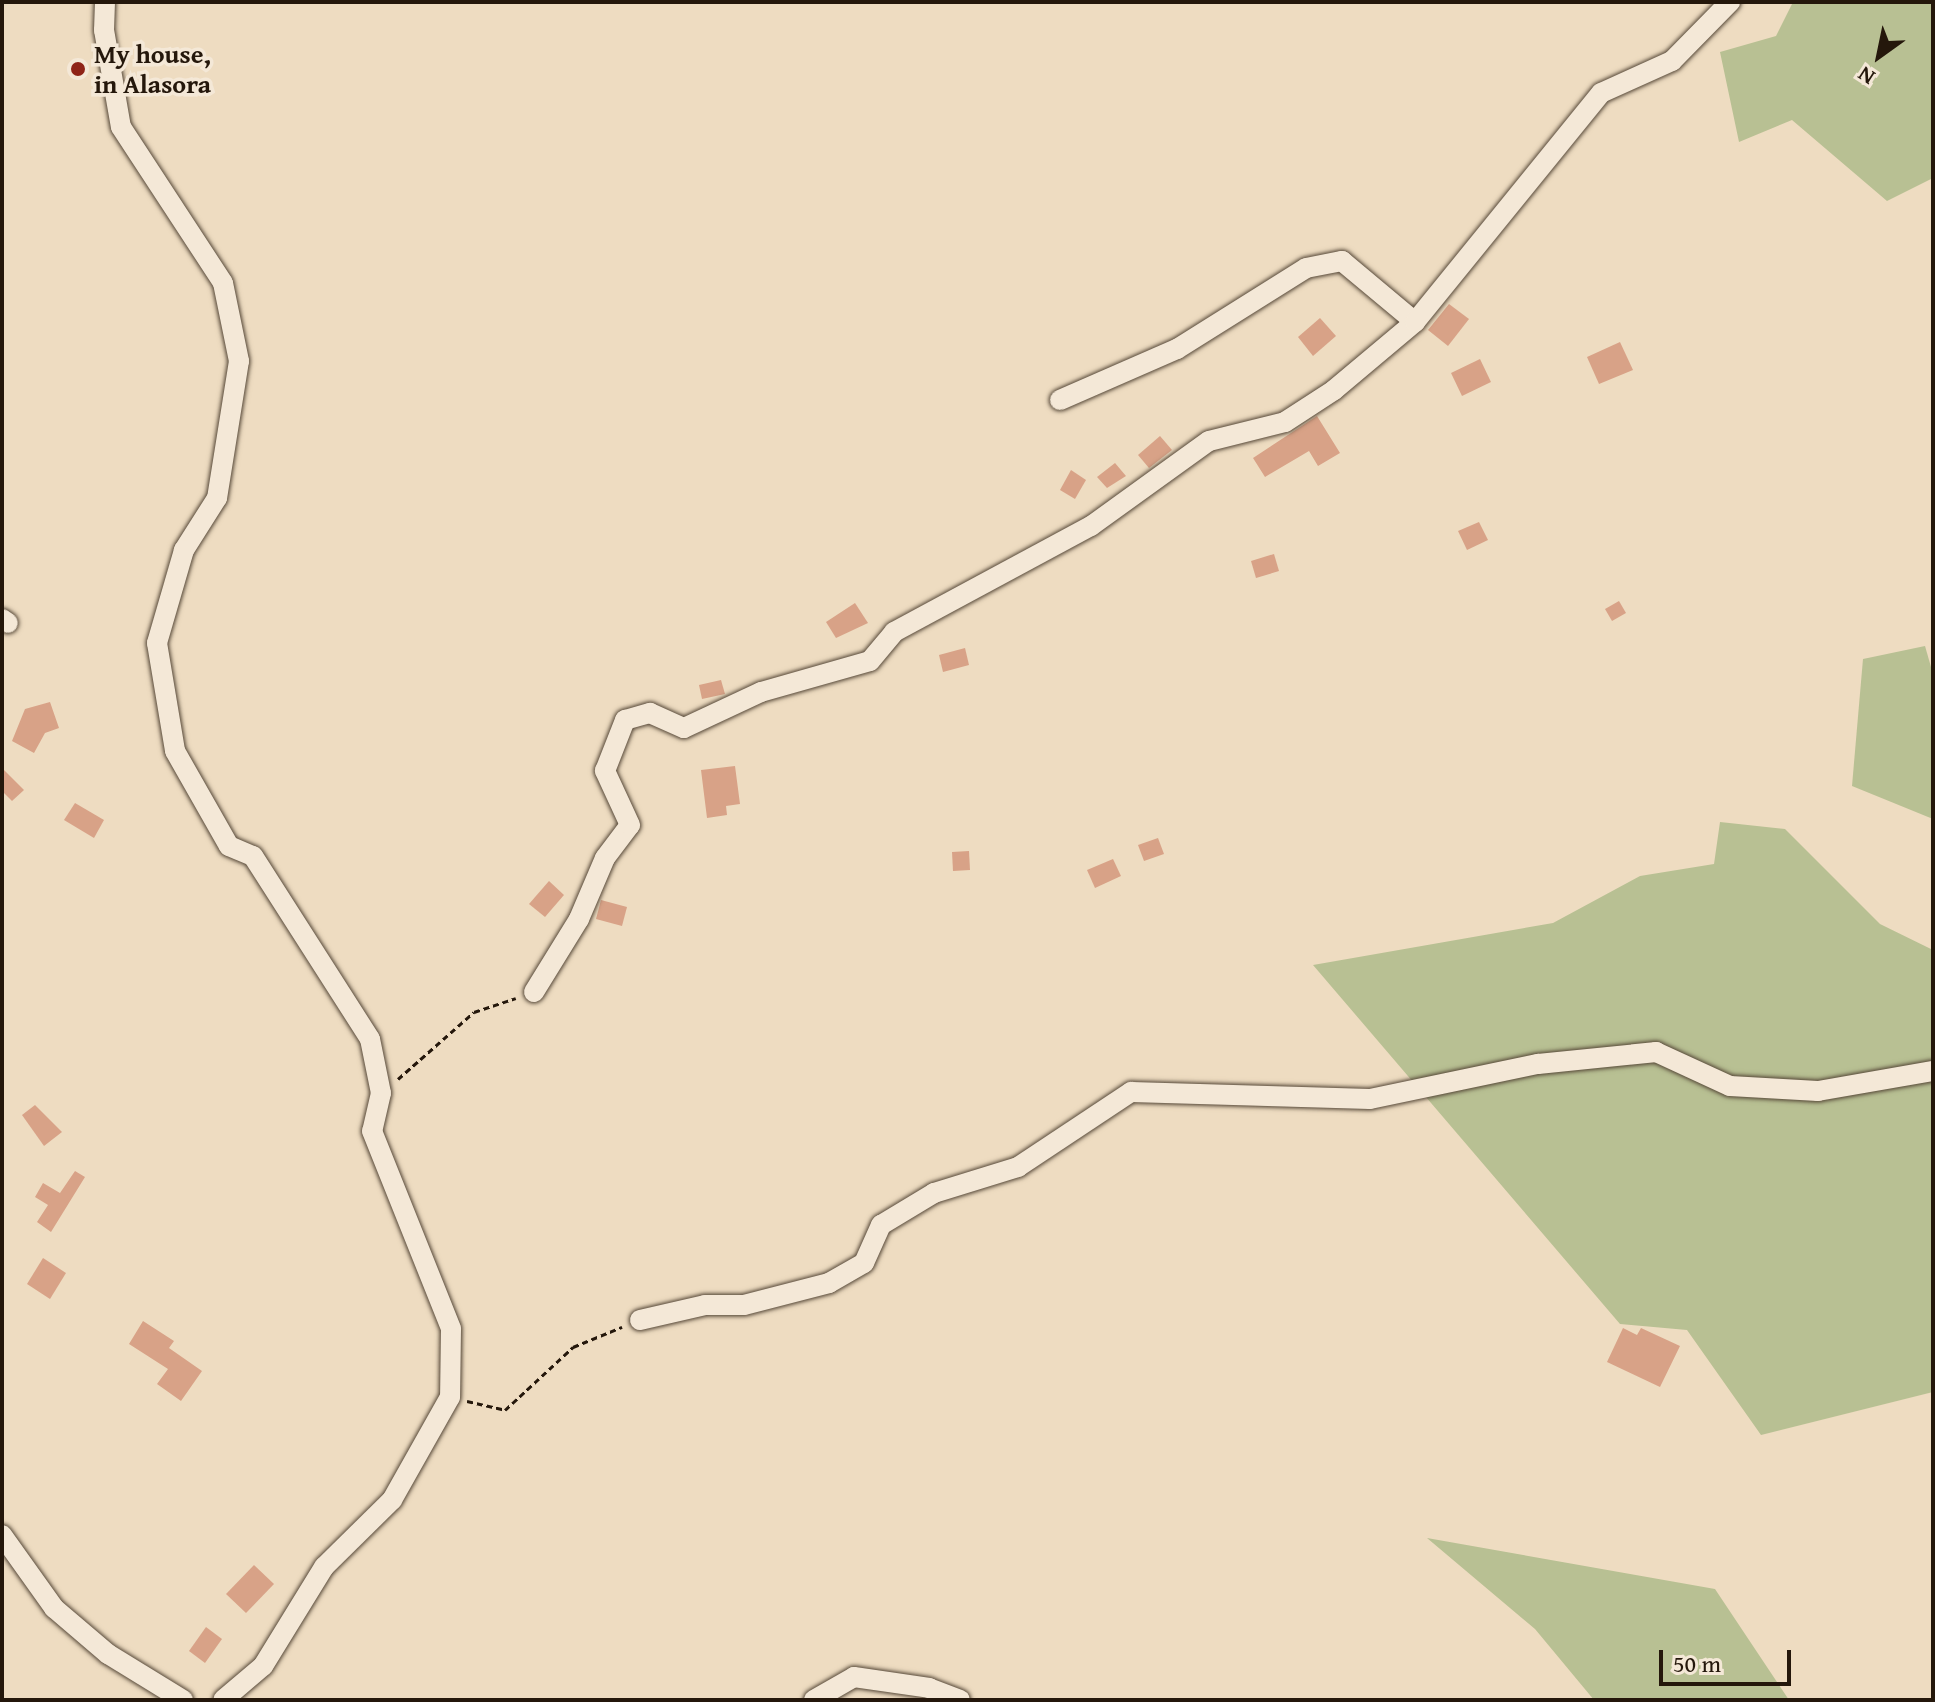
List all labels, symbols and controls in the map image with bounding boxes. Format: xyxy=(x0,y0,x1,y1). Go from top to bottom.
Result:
north arrow xyxy=(1839,16,1919,96)
place label: My house, in Alasora xyxy=(94,38,211,100)
text: N xyxy=(1851,59,1881,94)
marker: My house, in Alasora xyxy=(69,60,87,78)
scale bar xyxy=(1663,1634,1795,1684)
text: 50 m xyxy=(1673,1646,1721,1681)

